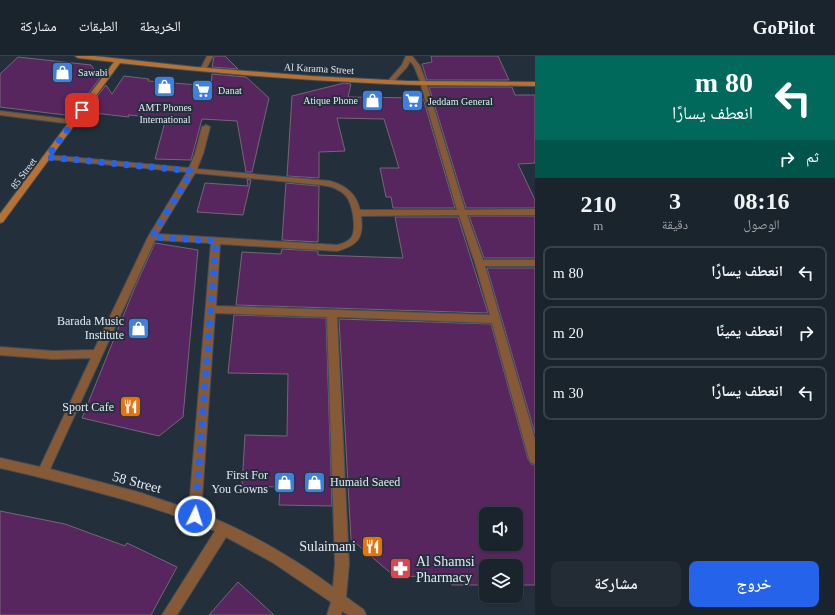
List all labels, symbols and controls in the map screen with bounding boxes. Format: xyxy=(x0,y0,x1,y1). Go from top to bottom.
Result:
text: GoPilot xyxy=(753,17,815,38)
text: مشاركة xyxy=(20,19,57,34)
text: الطبقات xyxy=(79,19,118,34)
text: الخريطة xyxy=(140,19,181,34)
shop icon: Sawabi xyxy=(49,59,75,85)
street label: Al Karama Street xyxy=(284,61,354,76)
place label: Sawabi xyxy=(78,67,108,78)
text: 80 m xyxy=(695,67,753,98)
icon: left xyxy=(767,72,819,124)
shop icon: AMT Phones International xyxy=(152,74,178,100)
supermarket icon: Danat xyxy=(190,77,216,103)
place label: Danat xyxy=(218,85,242,96)
shop icon: Atique Phone xyxy=(360,87,386,113)
supermarket icon: Jeddam General xyxy=(400,88,426,114)
pin xyxy=(65,93,99,127)
place label: Atique Phone xyxy=(303,95,359,106)
place label: Jeddam General xyxy=(428,96,493,107)
icon: arrive xyxy=(71,99,93,121)
place label: AMT Phones International xyxy=(138,102,192,125)
text: انعطف يسارًا xyxy=(672,103,753,123)
icon: right xyxy=(776,148,798,170)
text: ثم xyxy=(806,149,819,165)
street label: 85 Street xyxy=(8,156,39,191)
text: 3 xyxy=(669,188,681,214)
text: 08:16 xyxy=(734,188,790,214)
text: 210 xyxy=(580,191,616,217)
text: دقيقة xyxy=(662,217,688,232)
text: الوصول xyxy=(744,217,780,232)
text: m xyxy=(593,218,603,233)
icon: left xyxy=(795,262,817,284)
text: انعطف يسارًا xyxy=(711,263,783,279)
text: 80 m xyxy=(553,265,583,281)
place label: Barada Music Institute xyxy=(57,314,124,342)
shop icon: Barada Music Institute xyxy=(126,315,152,341)
icon: right xyxy=(795,322,817,344)
text: انعطف يمينًا xyxy=(716,323,783,339)
text: 20 m xyxy=(553,325,583,341)
icon: left xyxy=(795,382,817,404)
text: انعطف يسارًا xyxy=(711,383,783,399)
text: 30 m xyxy=(553,385,583,401)
restaurant icon: Sport Cafe xyxy=(117,394,143,420)
place label: Sport Cafe xyxy=(62,400,114,414)
place label: First For You Gowns xyxy=(212,468,268,496)
street label: 58 Street xyxy=(111,469,163,496)
shop icon: First For You Gowns xyxy=(271,469,297,495)
shop icon: Humaid Saeed xyxy=(301,469,327,495)
place label: Humaid Saeed xyxy=(330,475,400,489)
position arrow xyxy=(174,495,216,537)
map controls xyxy=(479,507,523,603)
button: sound xyxy=(479,507,523,551)
restaurant icon: Sulaimani xyxy=(359,533,385,559)
place label: Sulaimani xyxy=(299,539,356,554)
place label: Al Shamsi Pharmacy xyxy=(416,554,475,585)
pharmacy icon: Al Shamsi Pharmacy xyxy=(388,556,414,582)
button: layers xyxy=(479,559,523,603)
button: مشاركة xyxy=(551,561,681,607)
button: خروج xyxy=(689,561,819,607)

